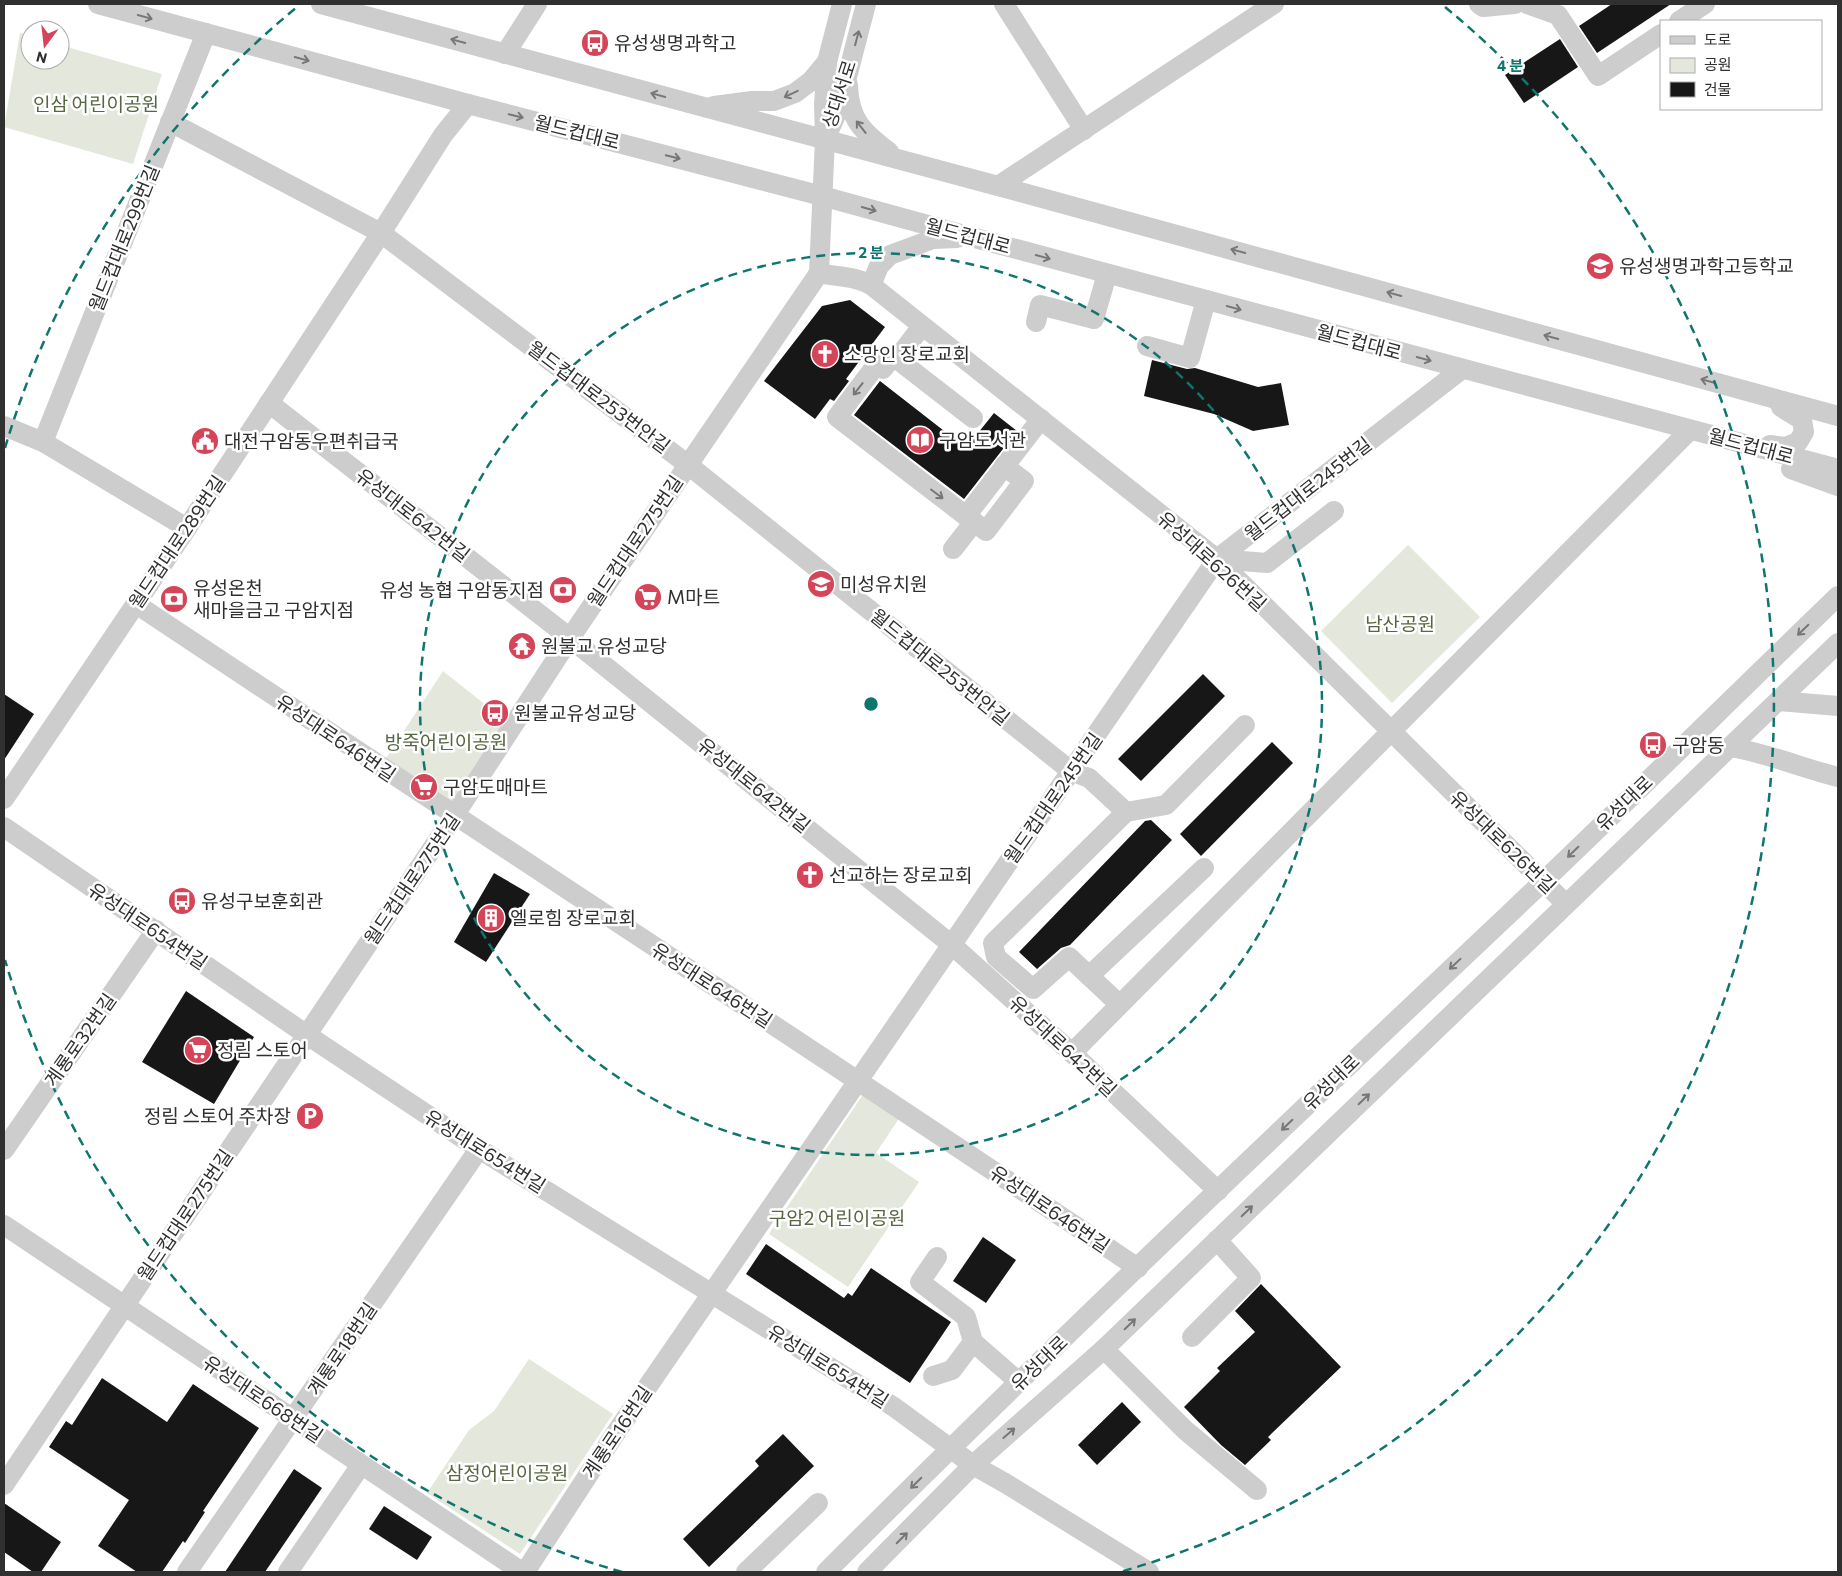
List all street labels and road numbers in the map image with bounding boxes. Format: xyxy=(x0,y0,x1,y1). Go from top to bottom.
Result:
street label: 상대서로 xyxy=(817,57,860,131)
street label: 월드컵대로 xyxy=(532,110,622,153)
street label: 월드컵대로299번길 xyxy=(84,161,163,314)
street label: 월드컵대로 xyxy=(923,213,1013,258)
street label: 월드컵대로 xyxy=(1314,319,1404,364)
street label: 월드컵대로253번안길 xyxy=(524,336,675,458)
street label: 월드컵대로 xyxy=(1706,423,1796,468)
street label: 월드컵대로245번길 xyxy=(1240,432,1376,545)
street label: 유성대로642번길 xyxy=(352,463,475,566)
street label: 월드컵대로289번길 xyxy=(123,471,230,613)
street label: 월드컵대로275번길 xyxy=(582,471,687,611)
street label: 유성대로626번길 xyxy=(1153,506,1271,615)
street label: 월드컵대로253번안길 xyxy=(866,604,1014,730)
street label: 유성대로646번길 xyxy=(272,689,400,786)
street label: 월드컵대로245번길 xyxy=(999,728,1106,868)
street label: 유성대로642번길 xyxy=(693,732,815,837)
street label: 유성대로 xyxy=(1591,770,1657,835)
street label: 유성대로626번길 xyxy=(1446,785,1561,898)
street label: 월드컵대로275번길 xyxy=(359,809,464,949)
street label: 유성대로654번길 xyxy=(84,877,212,974)
street label: 유성대로646번길 xyxy=(648,937,777,1032)
street label: 계룡로32번길 xyxy=(39,989,120,1091)
street label: 유성대로642번길 xyxy=(1005,990,1122,1101)
street label: 유성대로 xyxy=(1298,1049,1364,1114)
street label: 유성대로654번길 xyxy=(420,1104,550,1197)
street label: 월드컵대로275번길 xyxy=(132,1145,237,1285)
street label: 유성대로646번길 xyxy=(986,1160,1114,1257)
street label: 계룡로18번길 xyxy=(302,1298,381,1400)
street label: 유성대로654번길 xyxy=(763,1319,893,1412)
street label: 유성대로 xyxy=(1006,1330,1072,1395)
street label: 유성대로668번길 xyxy=(199,1350,328,1447)
street label: 계룡로16번길 xyxy=(577,1381,656,1483)

